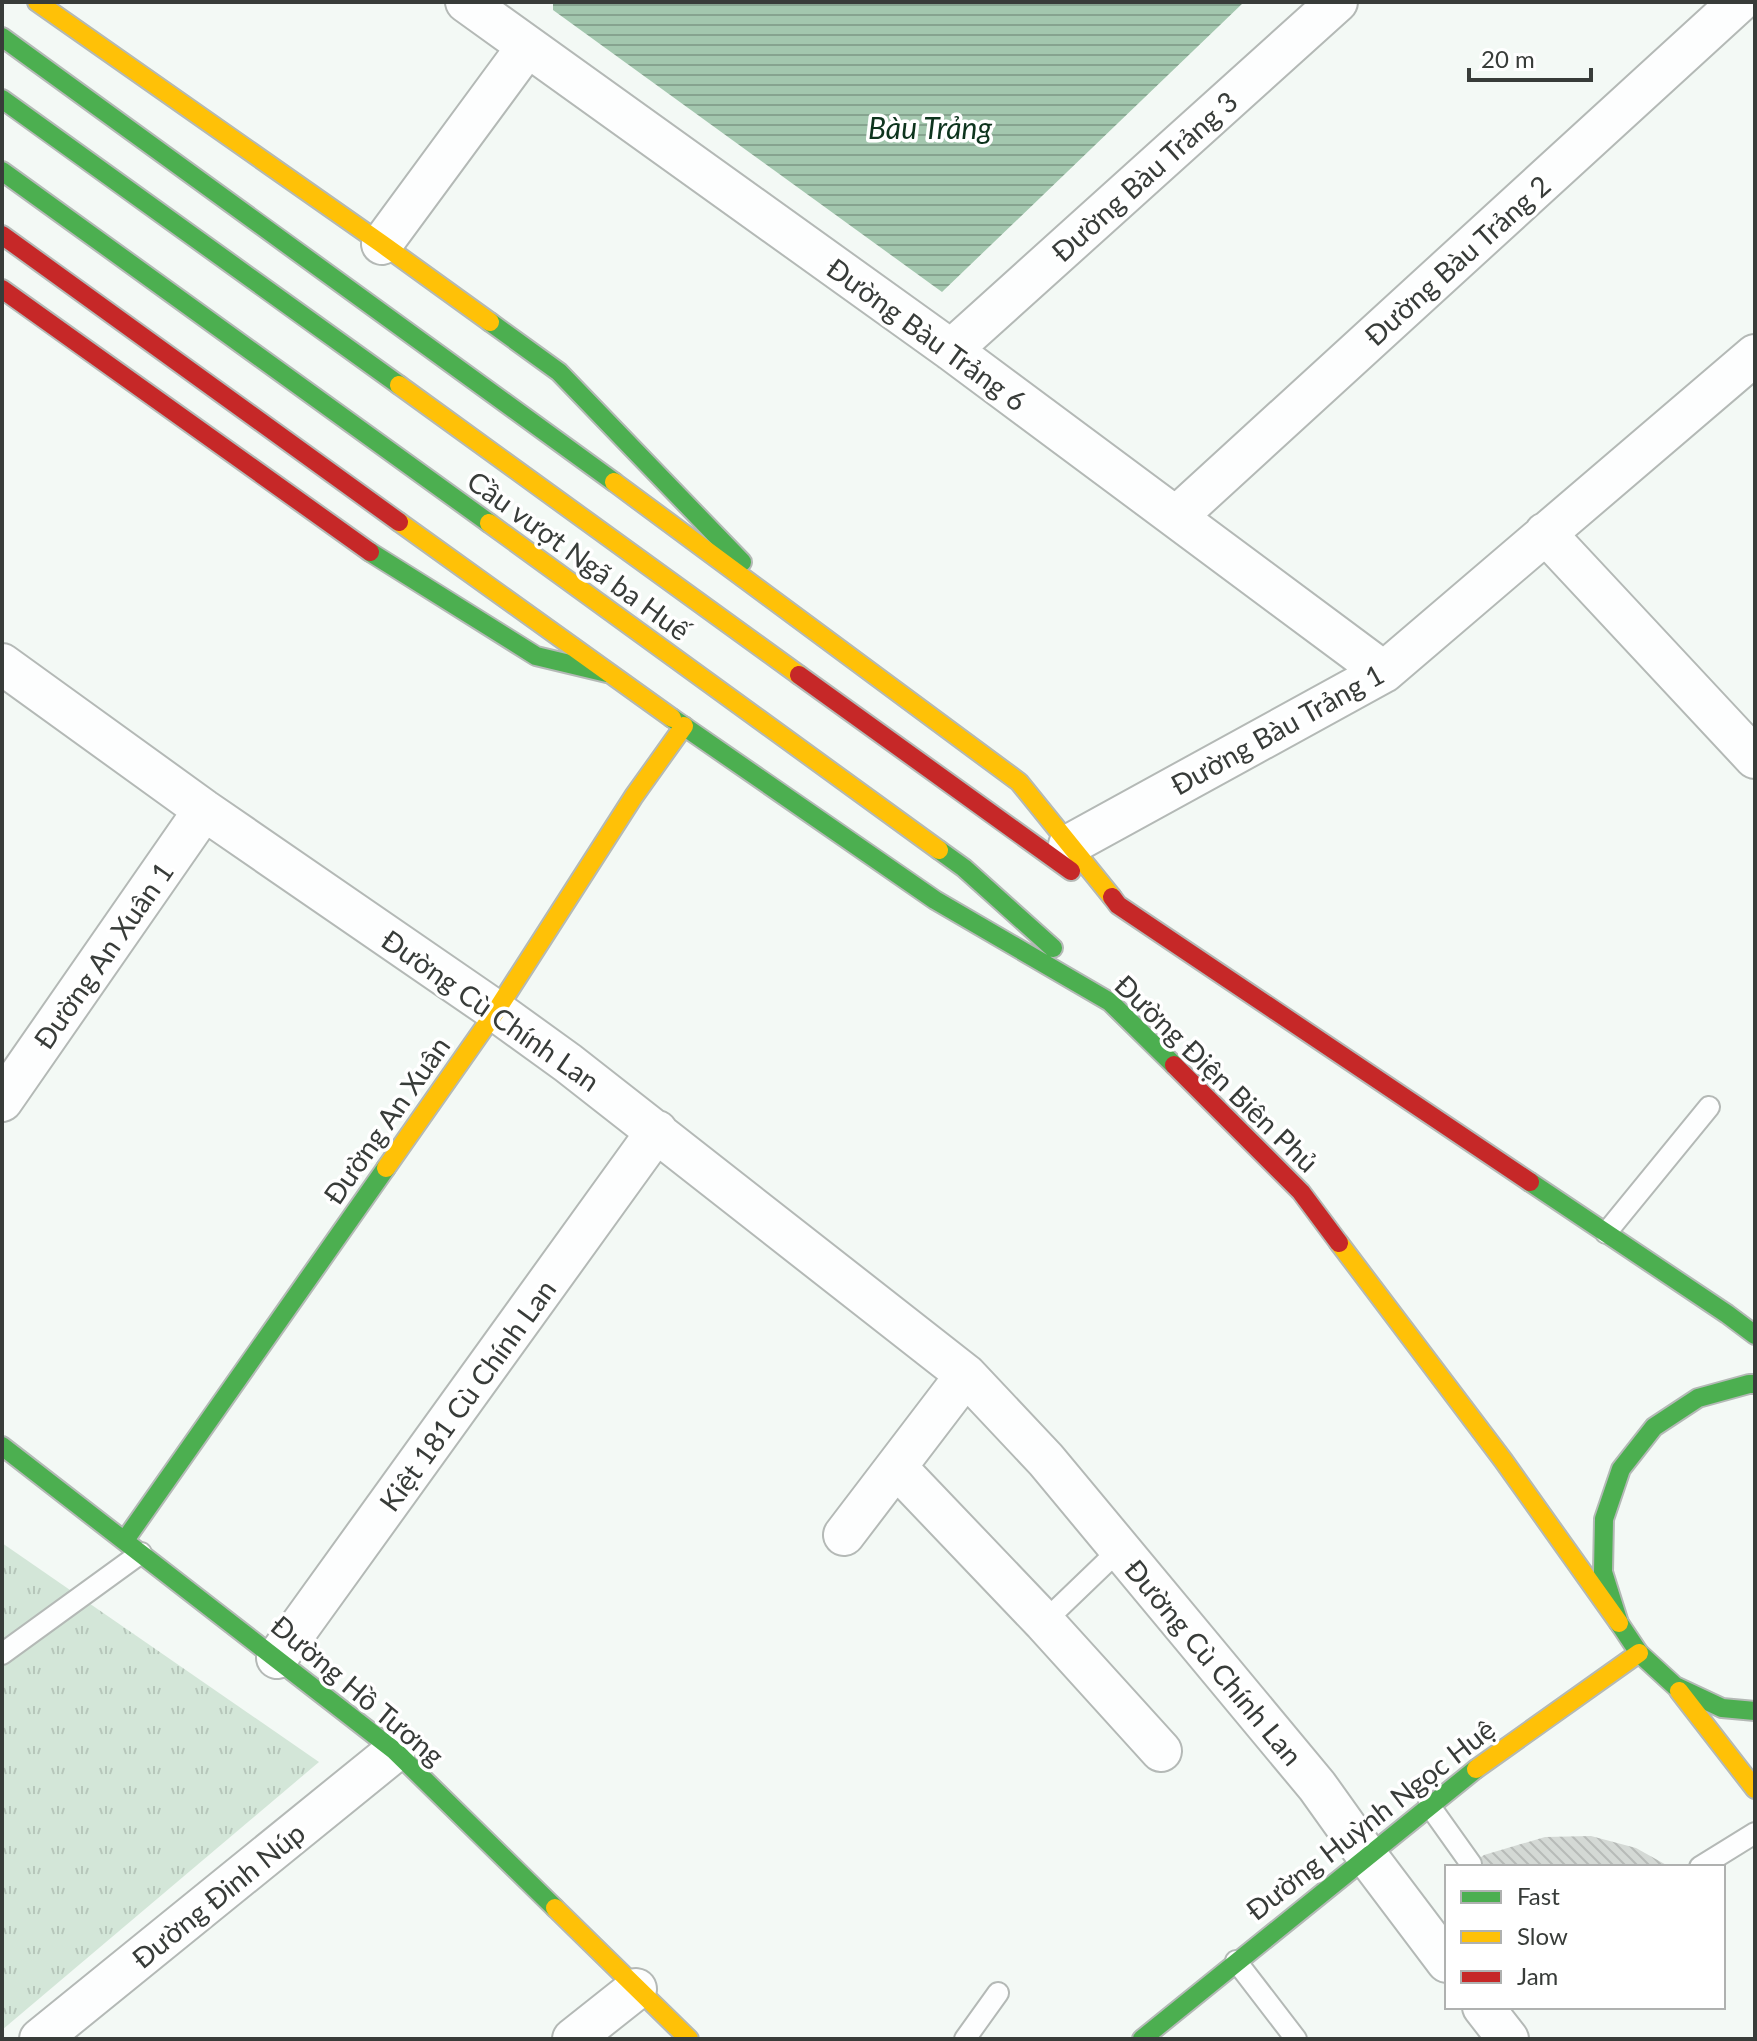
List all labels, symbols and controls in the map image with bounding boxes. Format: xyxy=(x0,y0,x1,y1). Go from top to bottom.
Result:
scale bar xyxy=(1469,32,1591,82)
text: 20 m xyxy=(1481,44,1535,73)
street label: Đường Bàu Trảng 3 xyxy=(1044,84,1244,268)
water label: Bàu Trảng xyxy=(868,109,993,145)
street label: Đường Bàu Trảng 2 xyxy=(1357,168,1557,352)
street label: Đường Bàu Trảng 6 xyxy=(821,250,1033,418)
street label: Cầu vượt Ngã ba Huế xyxy=(461,463,698,648)
street label: Đường Bàu Trảng 1 xyxy=(1165,656,1389,802)
street label: Đường An Xuân 1 xyxy=(26,855,180,1055)
street label: Đường Cù Chính Lan xyxy=(376,922,606,1098)
street label: Đường Điện Biên Phủ xyxy=(1108,967,1326,1179)
street label: Đường An Xuân xyxy=(316,1030,456,1210)
street label: Kiệt 181 Cù Chính Lan xyxy=(372,1273,562,1517)
street label: Đường Cù Chính Lan xyxy=(1118,1552,1310,1772)
street label: Đường Hồ Tương xyxy=(265,1608,451,1772)
street label: Đường Huỳnh Ngọc Huệ xyxy=(1239,1711,1501,1927)
street label: Đường Đinh Núp xyxy=(125,1815,311,1975)
legend xyxy=(1445,1865,1725,2009)
text: Fast xyxy=(1517,1881,1560,1910)
text: Slow xyxy=(1517,1921,1568,1950)
text: Jam xyxy=(1517,1961,1558,1990)

